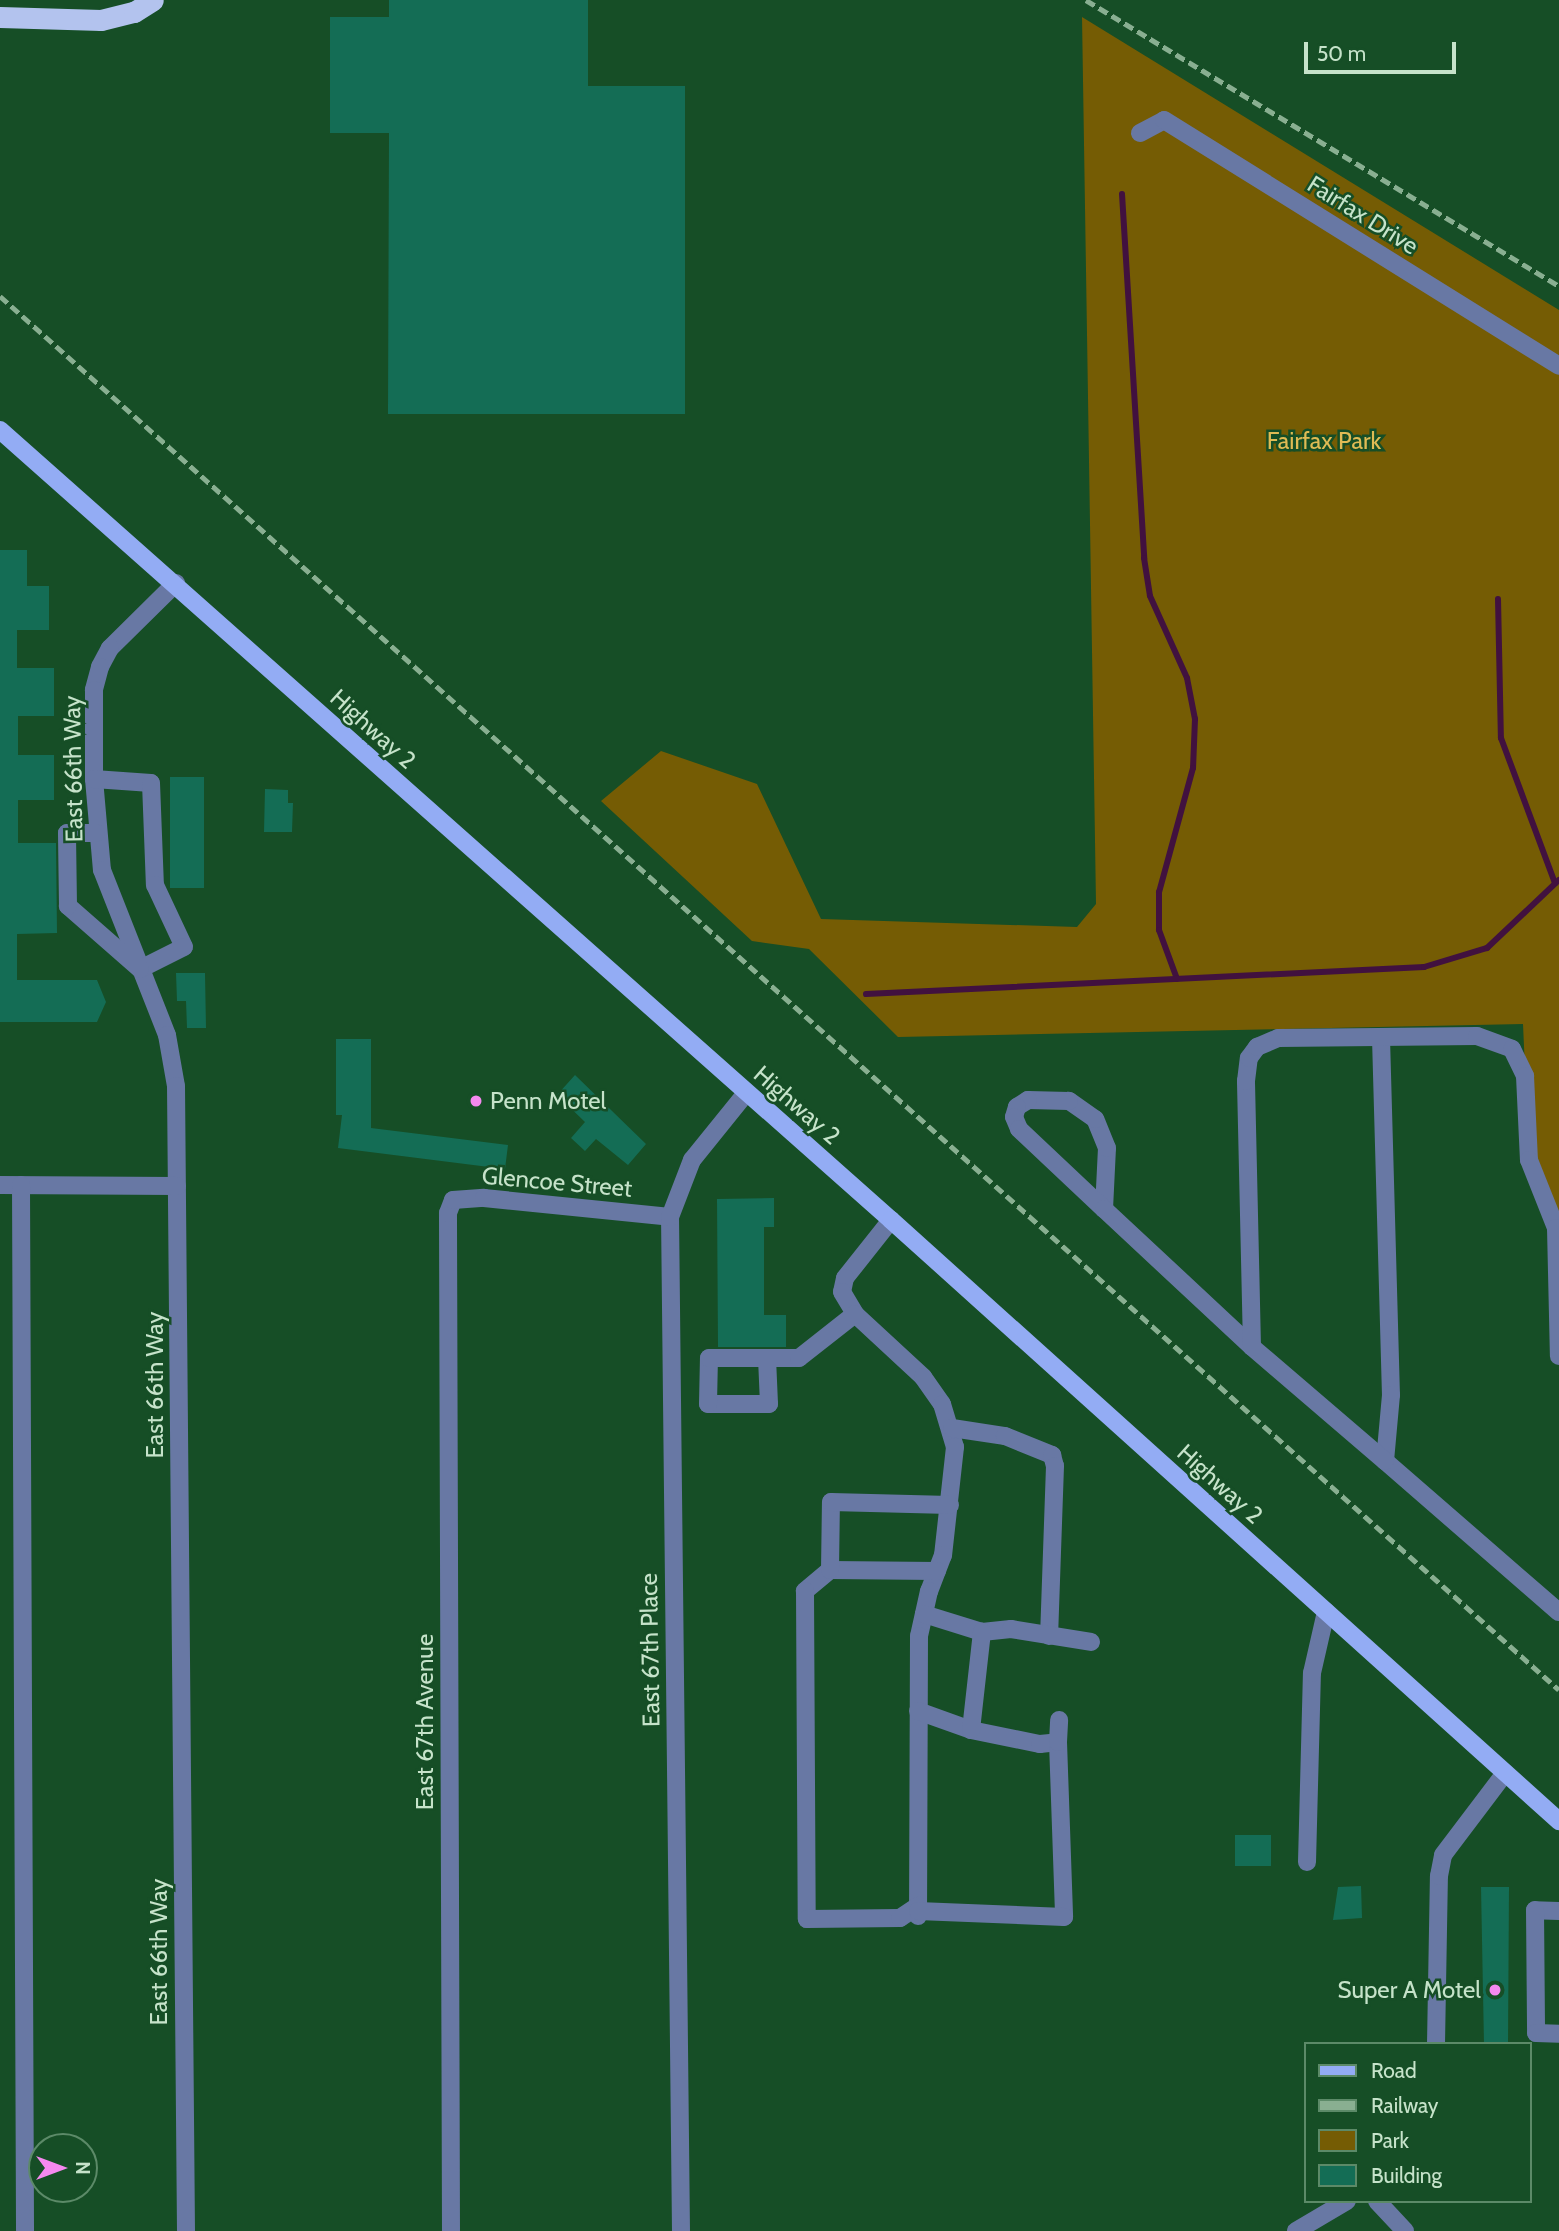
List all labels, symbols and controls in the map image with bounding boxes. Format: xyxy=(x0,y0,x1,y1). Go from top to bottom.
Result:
scale bar xyxy=(1307,28,1459,72)
text: 50 m xyxy=(1317,41,1366,66)
street label: Fairfax Drive xyxy=(1302,170,1424,260)
park label: Fairfax Park xyxy=(1267,427,1381,455)
street label: Highway 2 xyxy=(324,683,422,775)
street label: East 66th Way xyxy=(57,695,89,843)
street label: Highway 2 xyxy=(748,1060,846,1150)
place label: Penn Motel xyxy=(490,1087,606,1115)
marker: Penn Motel xyxy=(468,1093,484,1109)
street label: Glencoe Street xyxy=(481,1161,633,1203)
street label: East 66th Way xyxy=(141,1312,169,1458)
street label: Highway 2 xyxy=(1171,1438,1269,1530)
street label: East 67th Place xyxy=(634,1573,666,1727)
street label: East 67th Avenue xyxy=(411,1634,439,1810)
street label: East 66th Way xyxy=(145,1879,173,2025)
place label: Super A Motel xyxy=(1338,1976,1481,2004)
marker: Super A Motel xyxy=(1487,1982,1503,1998)
legend xyxy=(1304,2042,1531,2203)
text: Road xyxy=(1371,2058,1417,2083)
text: Railway xyxy=(1371,2093,1438,2118)
text: Park xyxy=(1371,2128,1409,2153)
north arrow xyxy=(28,2133,98,2203)
text: N xyxy=(71,2161,94,2175)
text: Building xyxy=(1371,2163,1442,2188)

